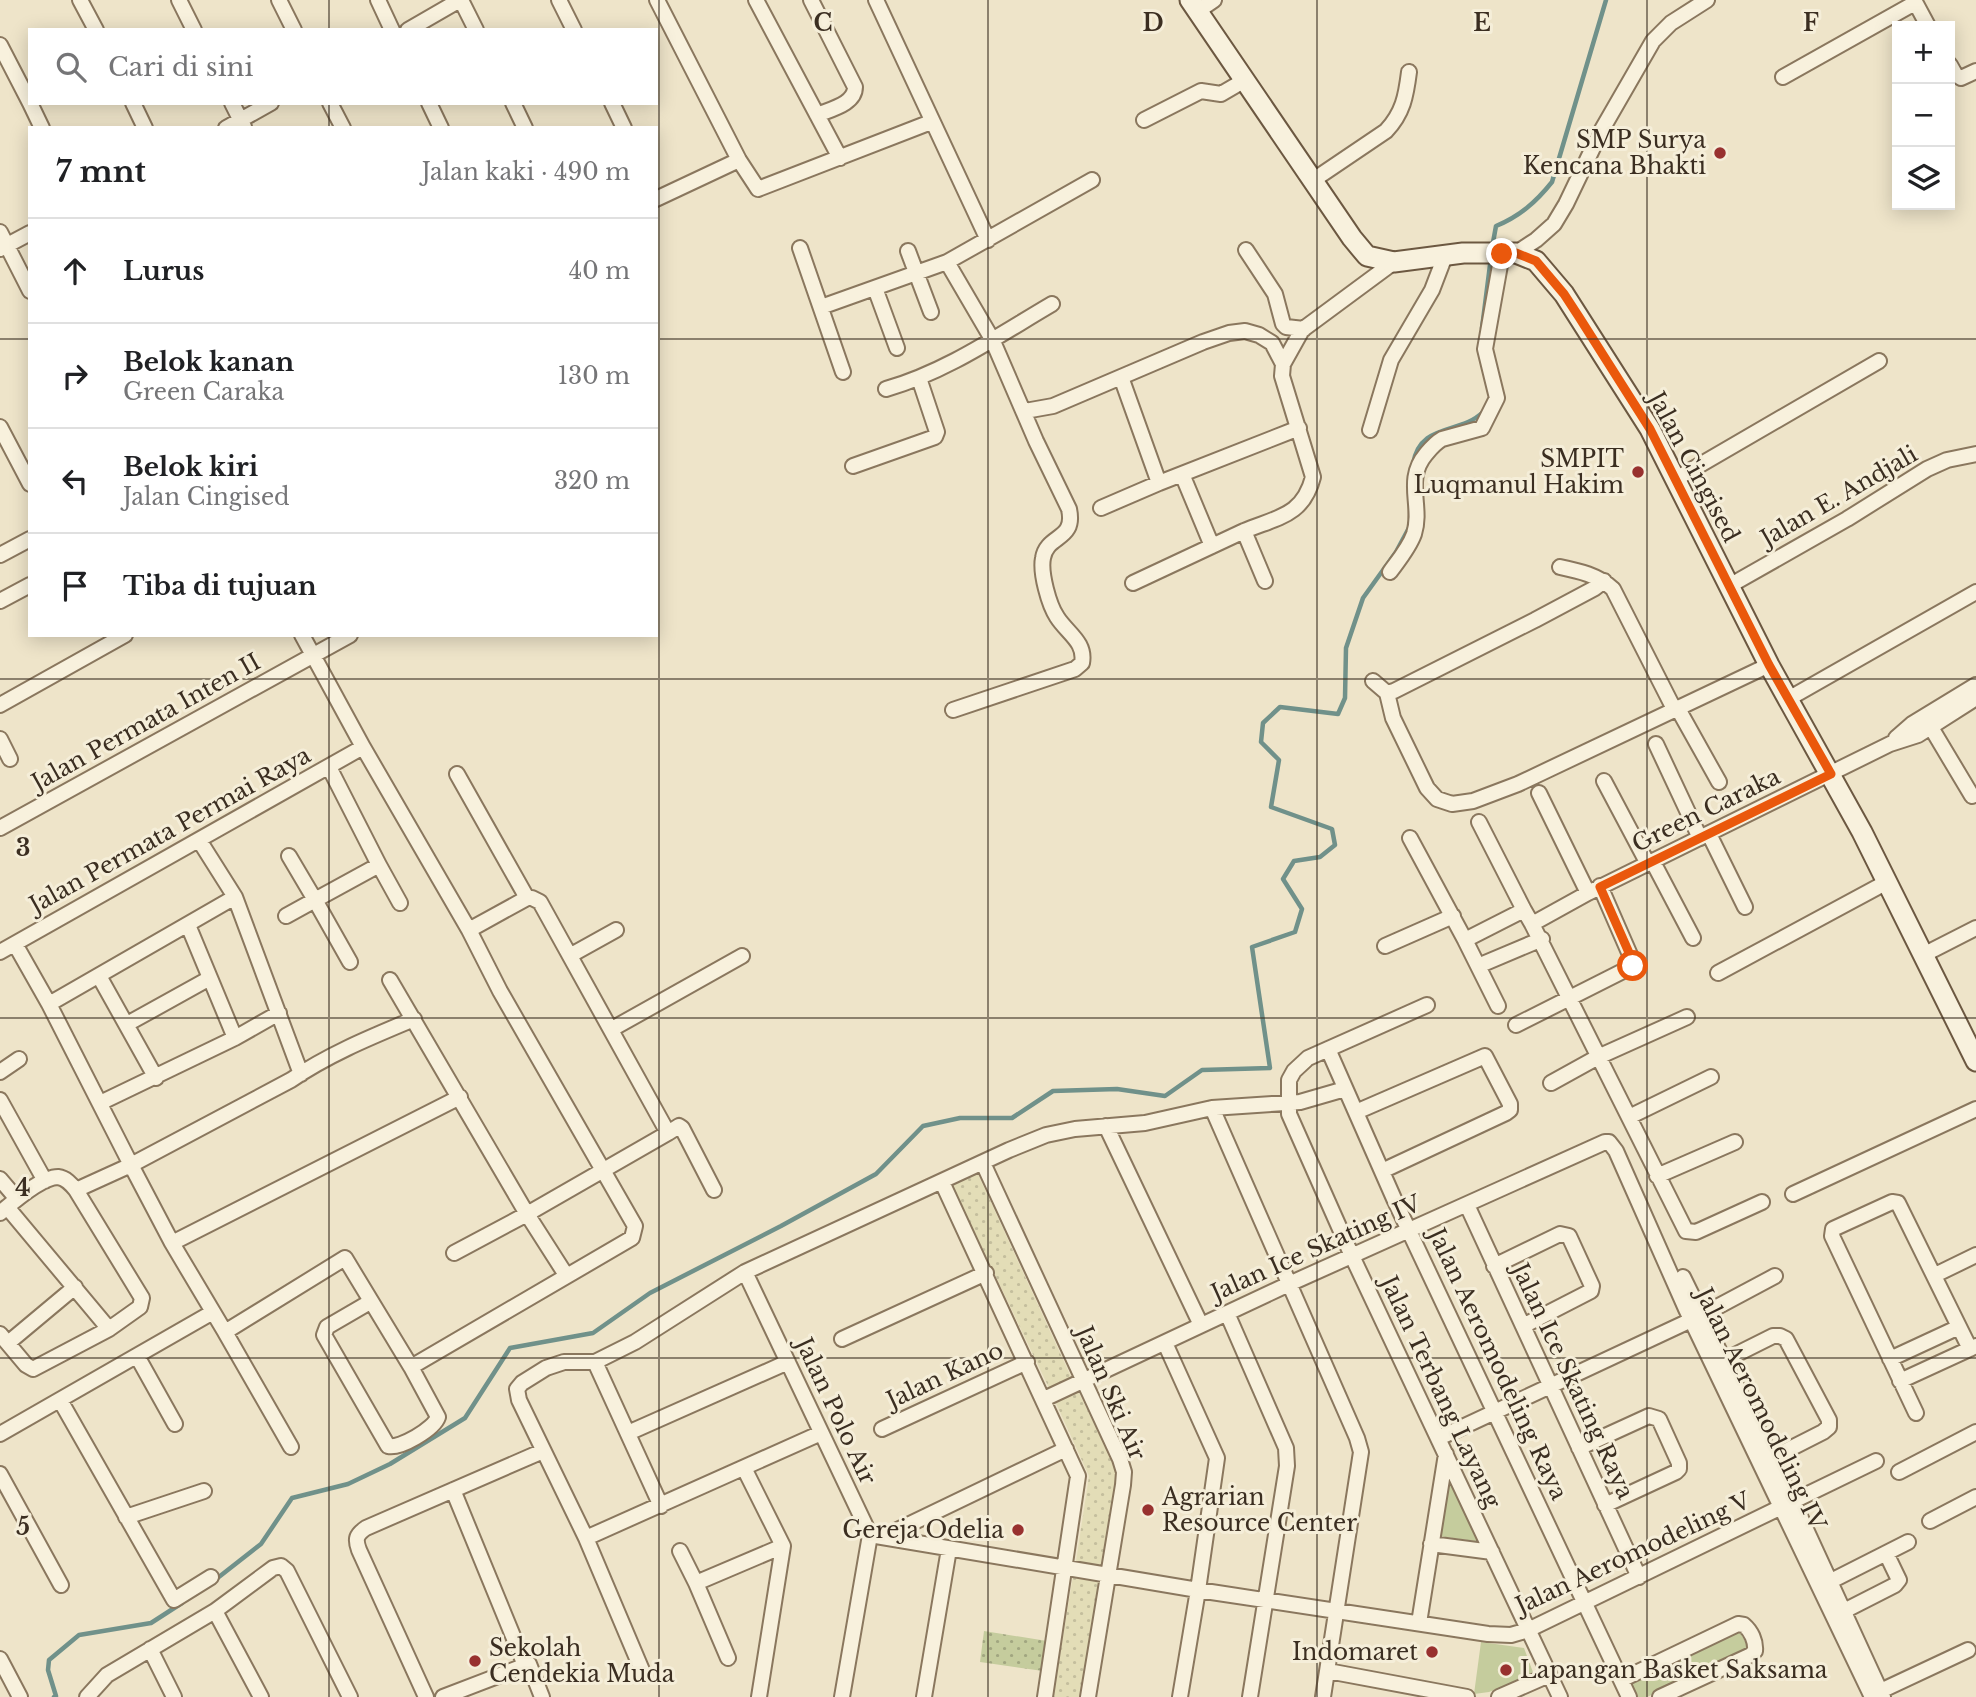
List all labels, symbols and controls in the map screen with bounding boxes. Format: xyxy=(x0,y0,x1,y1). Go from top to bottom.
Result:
text: C xyxy=(814,9,832,37)
text: D xyxy=(1142,9,1164,37)
text: E xyxy=(1473,9,1491,37)
text: F xyxy=(1803,9,1819,37)
map controls xyxy=(1892,21,1955,210)
button: + xyxy=(1892,21,1955,84)
search box xyxy=(28,28,658,105)
icon: search xyxy=(52,48,90,86)
text: Cari di sini xyxy=(108,51,253,83)
button: − xyxy=(1892,84,1955,147)
place label: SMP Surya Kencana Bhakti xyxy=(1523,126,1706,180)
marker: SMP Surya Kencana Bhakti xyxy=(1712,145,1728,161)
button: layers xyxy=(1892,147,1955,210)
text: 7 mnt xyxy=(56,153,146,190)
text: Jalan kaki · 490 m xyxy=(422,158,630,186)
route end xyxy=(1486,238,1517,269)
icon: ahead xyxy=(56,252,94,290)
text: Lurus xyxy=(123,255,204,287)
text: 40 m xyxy=(569,257,630,285)
text: Belok kanan xyxy=(123,346,294,378)
icon: right xyxy=(56,357,94,395)
text: 130 m xyxy=(558,362,630,390)
text: Green Caraka xyxy=(123,378,284,406)
street label: Jalan Cingised xyxy=(1641,384,1745,547)
street label: Jalan E. Andjali xyxy=(1753,440,1922,554)
place label: SMPIT Luqmanul Hakim xyxy=(1413,445,1625,499)
text: Belok kiri xyxy=(123,451,258,483)
icon: left xyxy=(56,462,94,500)
marker: SMPIT Luqmanul Hakim xyxy=(1630,464,1646,480)
text: 320 m xyxy=(554,467,630,495)
text: Jalan Cingised xyxy=(123,483,290,511)
icon: arrive xyxy=(56,567,94,605)
text: Tiba di tujuan xyxy=(123,570,317,602)
street label: Jalan Permata Inten II xyxy=(24,647,265,798)
street label: Jalan Permata Permai Raya xyxy=(22,741,316,921)
street label: Green Caraka xyxy=(1627,762,1785,858)
text: 3 xyxy=(16,834,30,862)
route start xyxy=(1617,950,1648,981)
text: 4 xyxy=(15,1174,31,1202)
street label: Jalan Ice Skating IV xyxy=(1204,1189,1426,1308)
street label: Jalan Aeromodeling Raya xyxy=(1421,1221,1573,1504)
street label: Jalan Ice Skating Raya xyxy=(1505,1256,1640,1503)
street label: Jalan Terbang Layang xyxy=(1374,1269,1507,1513)
street label: Jalan Aeromodeling IV xyxy=(1689,1280,1832,1536)
street label: Jalan Ski Air xyxy=(1069,1319,1152,1464)
street label: Jalan Polo Air xyxy=(789,1330,882,1489)
street label: Jalan Kano xyxy=(880,1336,1008,1415)
place label: Agrarian Resource Center xyxy=(1161,1483,1357,1537)
street label: Jalan Aeromodeling V xyxy=(1508,1486,1756,1621)
marker: Agrarian Resource Center xyxy=(1140,1502,1156,1518)
text: 5 xyxy=(16,1513,30,1541)
place label: Gereja Odelia xyxy=(842,1516,1004,1544)
marker: Gereja Odelia xyxy=(1010,1522,1026,1538)
place label: Sekolah Cendekia Muda xyxy=(489,1634,675,1688)
place label: Indomaret xyxy=(1292,1638,1418,1666)
marker: Indomaret xyxy=(1424,1644,1440,1660)
marker: Sekolah Cendekia Muda xyxy=(467,1653,483,1669)
place label: Lapangan Basket Saksama xyxy=(1520,1656,1828,1684)
marker: Lapangan Basket Saksama xyxy=(1498,1662,1514,1678)

